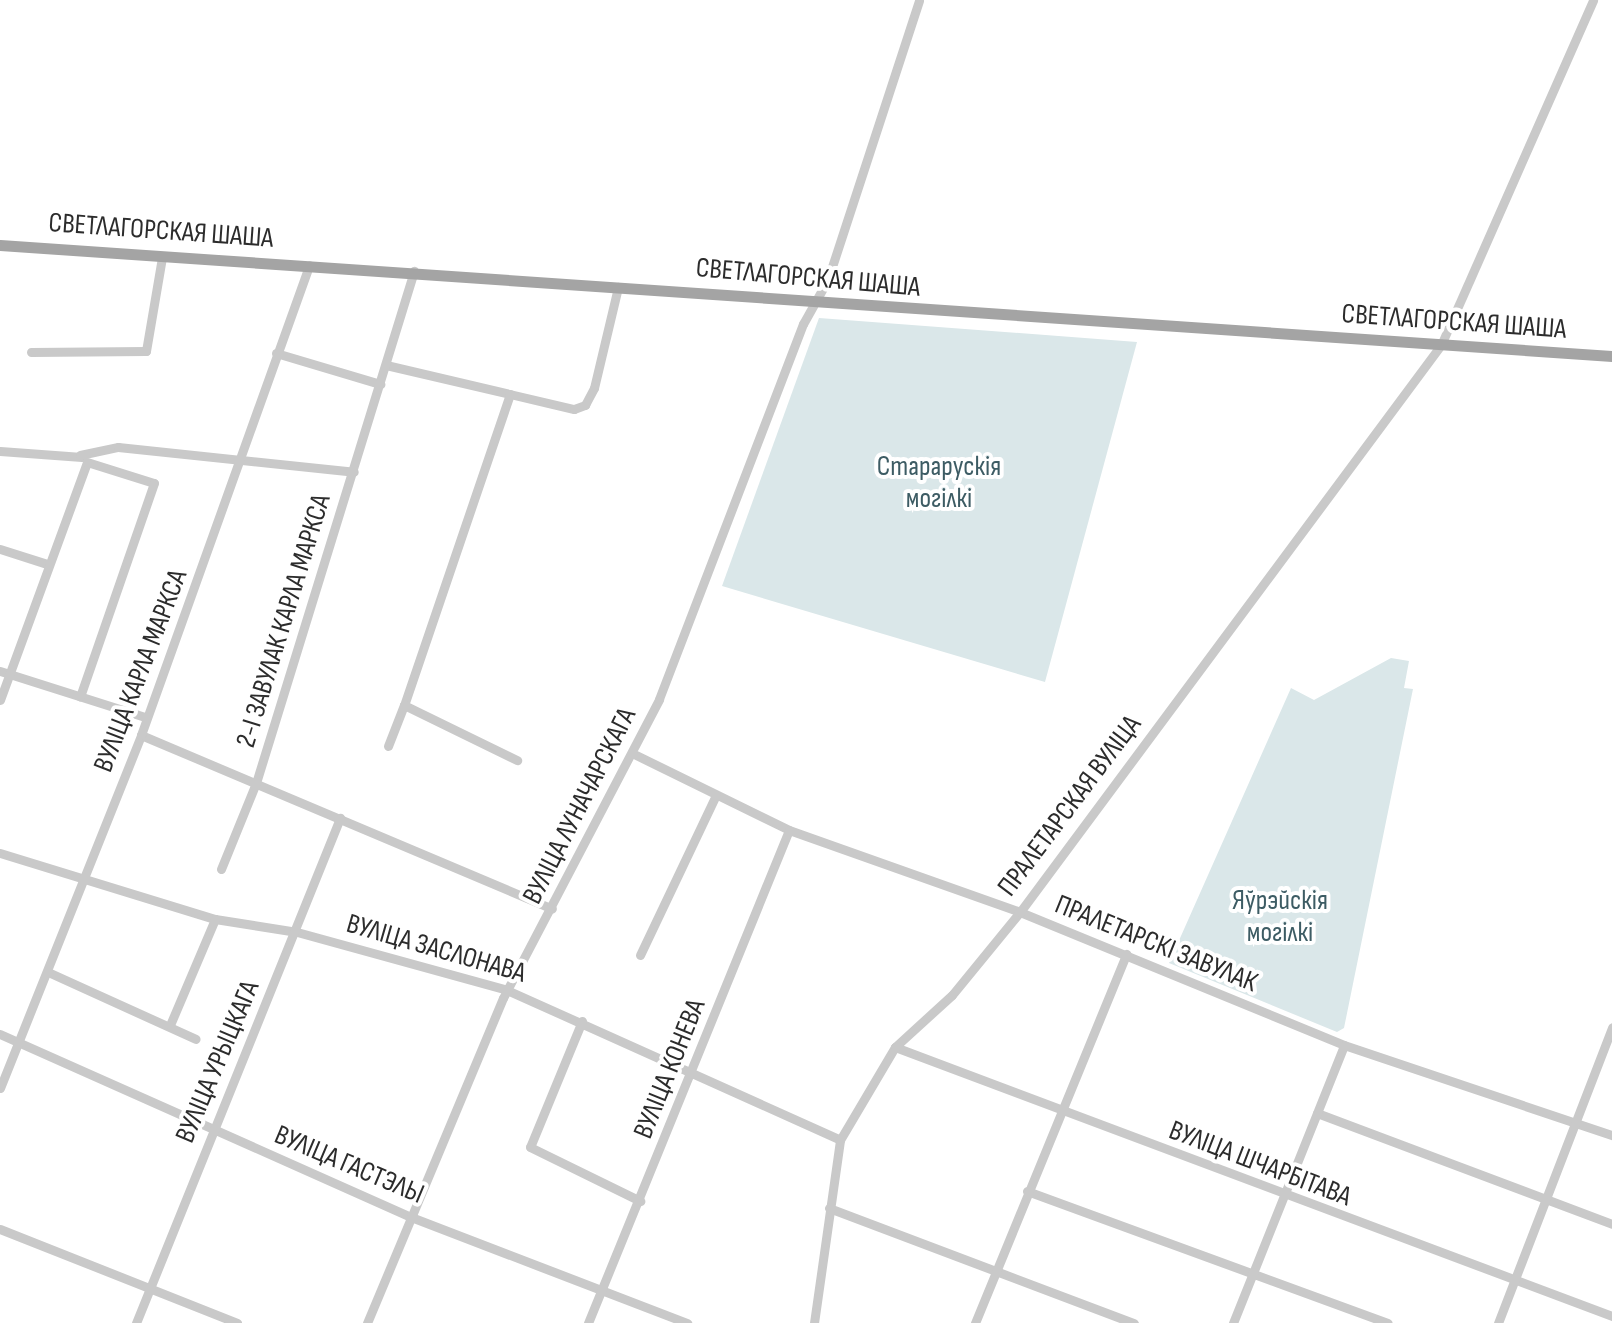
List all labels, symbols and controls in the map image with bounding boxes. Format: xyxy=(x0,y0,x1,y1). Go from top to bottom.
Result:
street label: СВЕТЛАГОРСКАЯ ШАША xyxy=(48,206,274,256)
street label: СВЕТЛАГОРСКАЯ ШАША xyxy=(694,251,922,305)
street label: СВЕТЛАГОРСКАЯ ШАША xyxy=(1341,297,1567,347)
park label: Старарускія могілкі xyxy=(877,450,1001,516)
street label: 2-І ЗАВУЛАК КАРЛА МАРКСА xyxy=(229,490,339,752)
street label: ВУЛІЦА КАРЛА МАРКСА xyxy=(87,565,195,777)
street label: ВУЛІЦА ЛУНАЧАРСКАГА xyxy=(516,702,644,910)
street label: ПРАЛЕТАРСКАЯ ВУЛІЦА xyxy=(991,709,1149,903)
park label: Яўрэйскія могілкі xyxy=(1232,884,1328,950)
street label: ПРАЛЕТАРСКІ ЗАВУЛАК xyxy=(1050,888,1262,1000)
street label: ВУЛІЦА ЗАСЛОНАВА xyxy=(342,907,530,991)
street label: ВУЛІЦА УРЫЦКАГА xyxy=(169,976,267,1148)
street label: ВУЛІЦА КОНЕВА xyxy=(627,994,713,1144)
street label: ВУЛІЦА ШЧАРБІТАВА xyxy=(1164,1114,1356,1214)
street label: ВУЛІЦА ГАСТЭЛЫ xyxy=(269,1118,429,1212)

